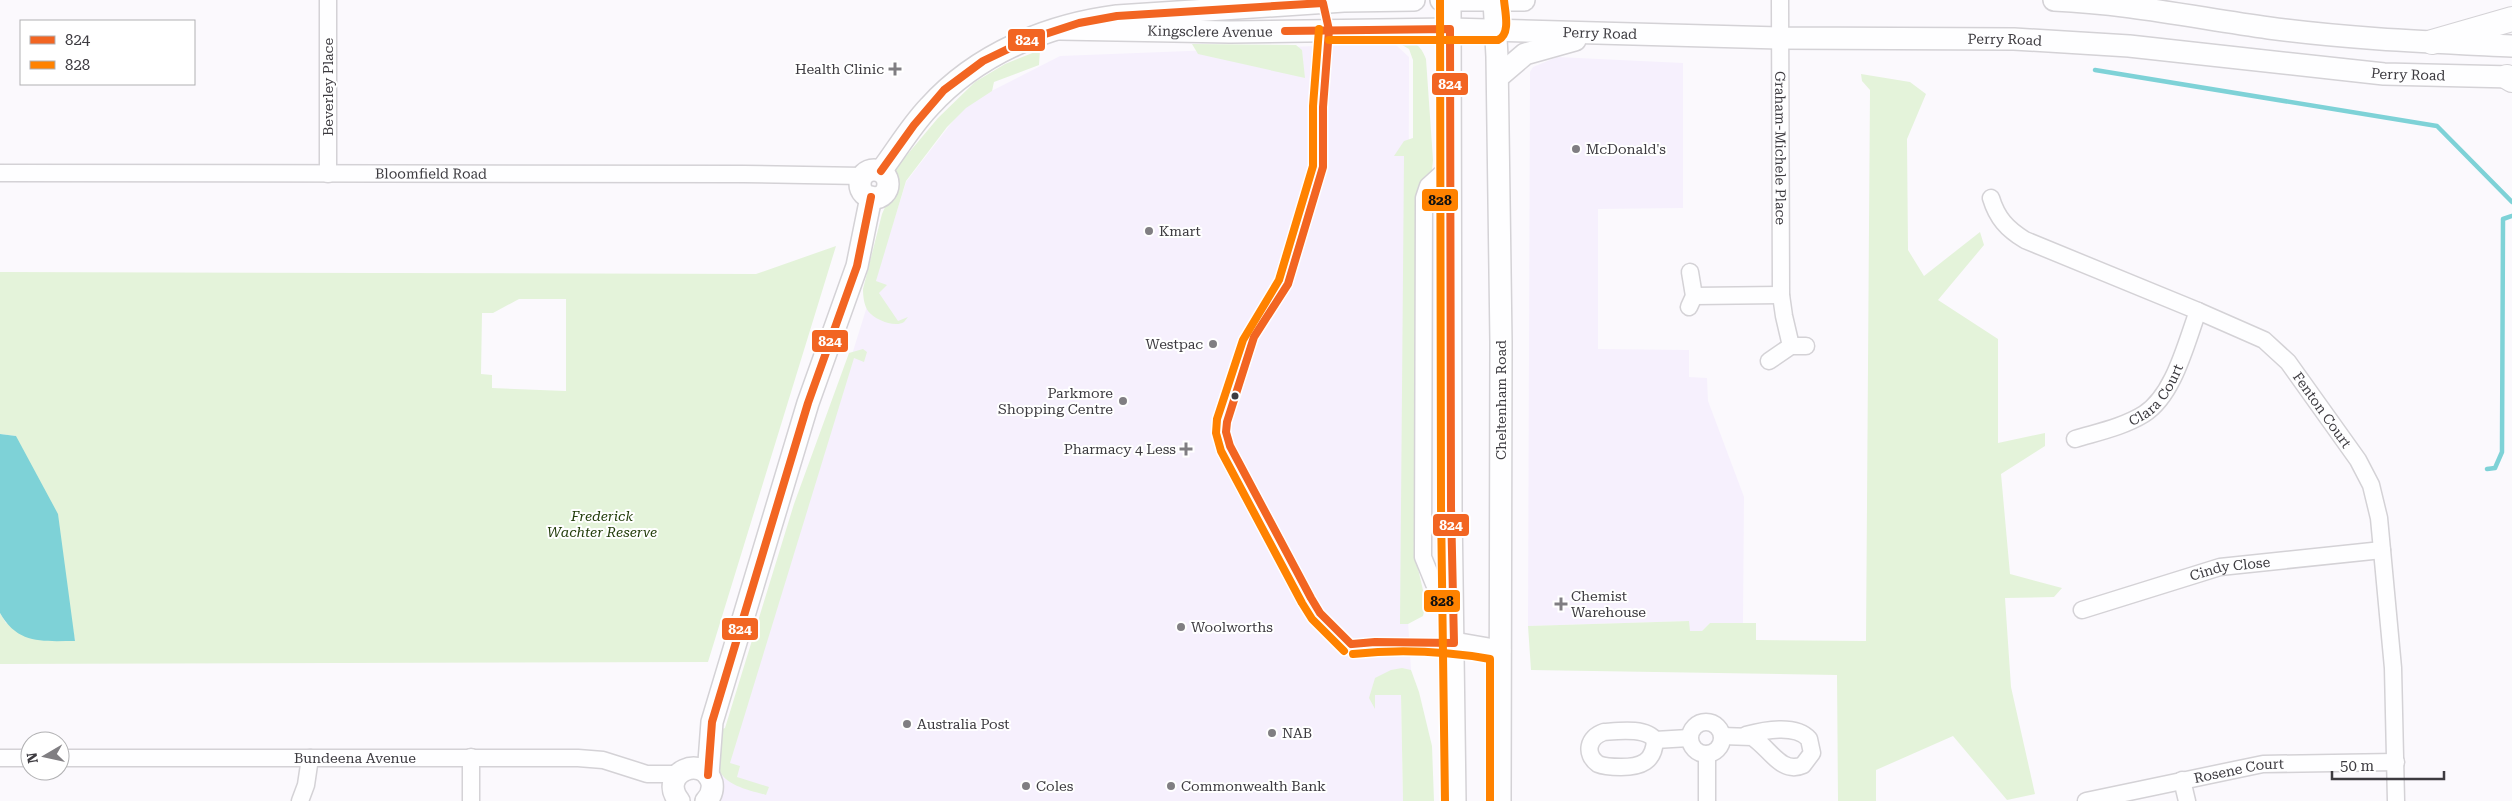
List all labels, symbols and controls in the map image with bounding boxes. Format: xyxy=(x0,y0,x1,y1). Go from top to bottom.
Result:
legend xyxy=(20,20,195,85)
street label: Kingsclere Avenue xyxy=(1147,23,1273,40)
street label: Perry Road xyxy=(1562,24,1637,42)
line badge: 824 xyxy=(1007,28,1046,52)
text: 824 xyxy=(65,31,91,49)
street label: Perry Road xyxy=(1968,31,2043,49)
text: 824 xyxy=(1015,32,1039,48)
street label: Beverley Place xyxy=(320,38,336,136)
text: 828 xyxy=(65,56,90,74)
place label: Health Clinic xyxy=(795,61,884,77)
marker: Health Clinic xyxy=(888,62,902,76)
street label: Perry Road xyxy=(2370,65,2446,83)
street label: Graham-Michele Place xyxy=(1772,71,1789,225)
line badge: 824 xyxy=(1431,72,1469,96)
text: 824 xyxy=(1438,76,1462,92)
place label: McDonald's xyxy=(1586,141,1666,157)
marker: McDonald's xyxy=(1570,143,1582,155)
street label: Bloomfield Road xyxy=(375,166,487,182)
line badge: 828 xyxy=(1421,188,1459,212)
text: 828 xyxy=(1428,192,1452,208)
place label: Kmart xyxy=(1159,223,1201,239)
marker: Kmart xyxy=(1143,225,1155,237)
line badge: 824 xyxy=(811,329,849,353)
text: 824 xyxy=(818,333,842,349)
place label: Westpac xyxy=(1146,336,1203,352)
marker: Westpac xyxy=(1207,338,1219,350)
street label: Cheltenham Road xyxy=(1493,340,1509,460)
street label: Clara Court xyxy=(2126,362,2186,429)
street label: Fenton Court xyxy=(2290,369,2355,451)
place label: Parkmore Shopping Centre xyxy=(998,385,1113,417)
unlabelled marker xyxy=(1230,391,1240,401)
marker: Parkmore Shopping Centre xyxy=(1117,395,1129,407)
place label: Pharmacy 4 Less xyxy=(1064,441,1176,457)
marker: Pharmacy 4 Less xyxy=(1180,443,1192,455)
park label: Frederick Wachter Reserve xyxy=(547,508,657,540)
line badge: 824 xyxy=(1432,513,1470,537)
text: 824 xyxy=(1439,517,1463,533)
street label: Cindy Close xyxy=(2188,554,2271,584)
place label: Chemist Warehouse xyxy=(1571,588,1646,620)
line badge: 828 xyxy=(1423,589,1461,613)
text: 828 xyxy=(1430,593,1454,609)
marker: Chemist Warehouse xyxy=(1555,598,1567,610)
line badge: 824 xyxy=(721,617,759,641)
place label: Woolworths xyxy=(1191,619,1273,635)
text: 824 xyxy=(728,621,752,637)
marker: Woolworths xyxy=(1175,621,1187,633)
place label: Australia Post xyxy=(917,716,1010,732)
marker: Australia Post xyxy=(901,718,913,730)
place label: NAB xyxy=(1282,725,1312,741)
marker: NAB xyxy=(1266,727,1278,739)
north arrow xyxy=(20,731,70,781)
scale bar xyxy=(2332,748,2444,780)
street label: Bundeena Avenue xyxy=(294,750,416,766)
text: N xyxy=(23,751,41,765)
street label: Rosene Court xyxy=(2192,756,2284,786)
text: 50 m xyxy=(2340,757,2375,775)
place label: Coles xyxy=(1036,778,1074,794)
place label: Commonwealth Bank xyxy=(1181,778,1326,794)
marker: Coles xyxy=(1020,780,1032,792)
marker: Commonwealth Bank xyxy=(1165,780,1177,792)

